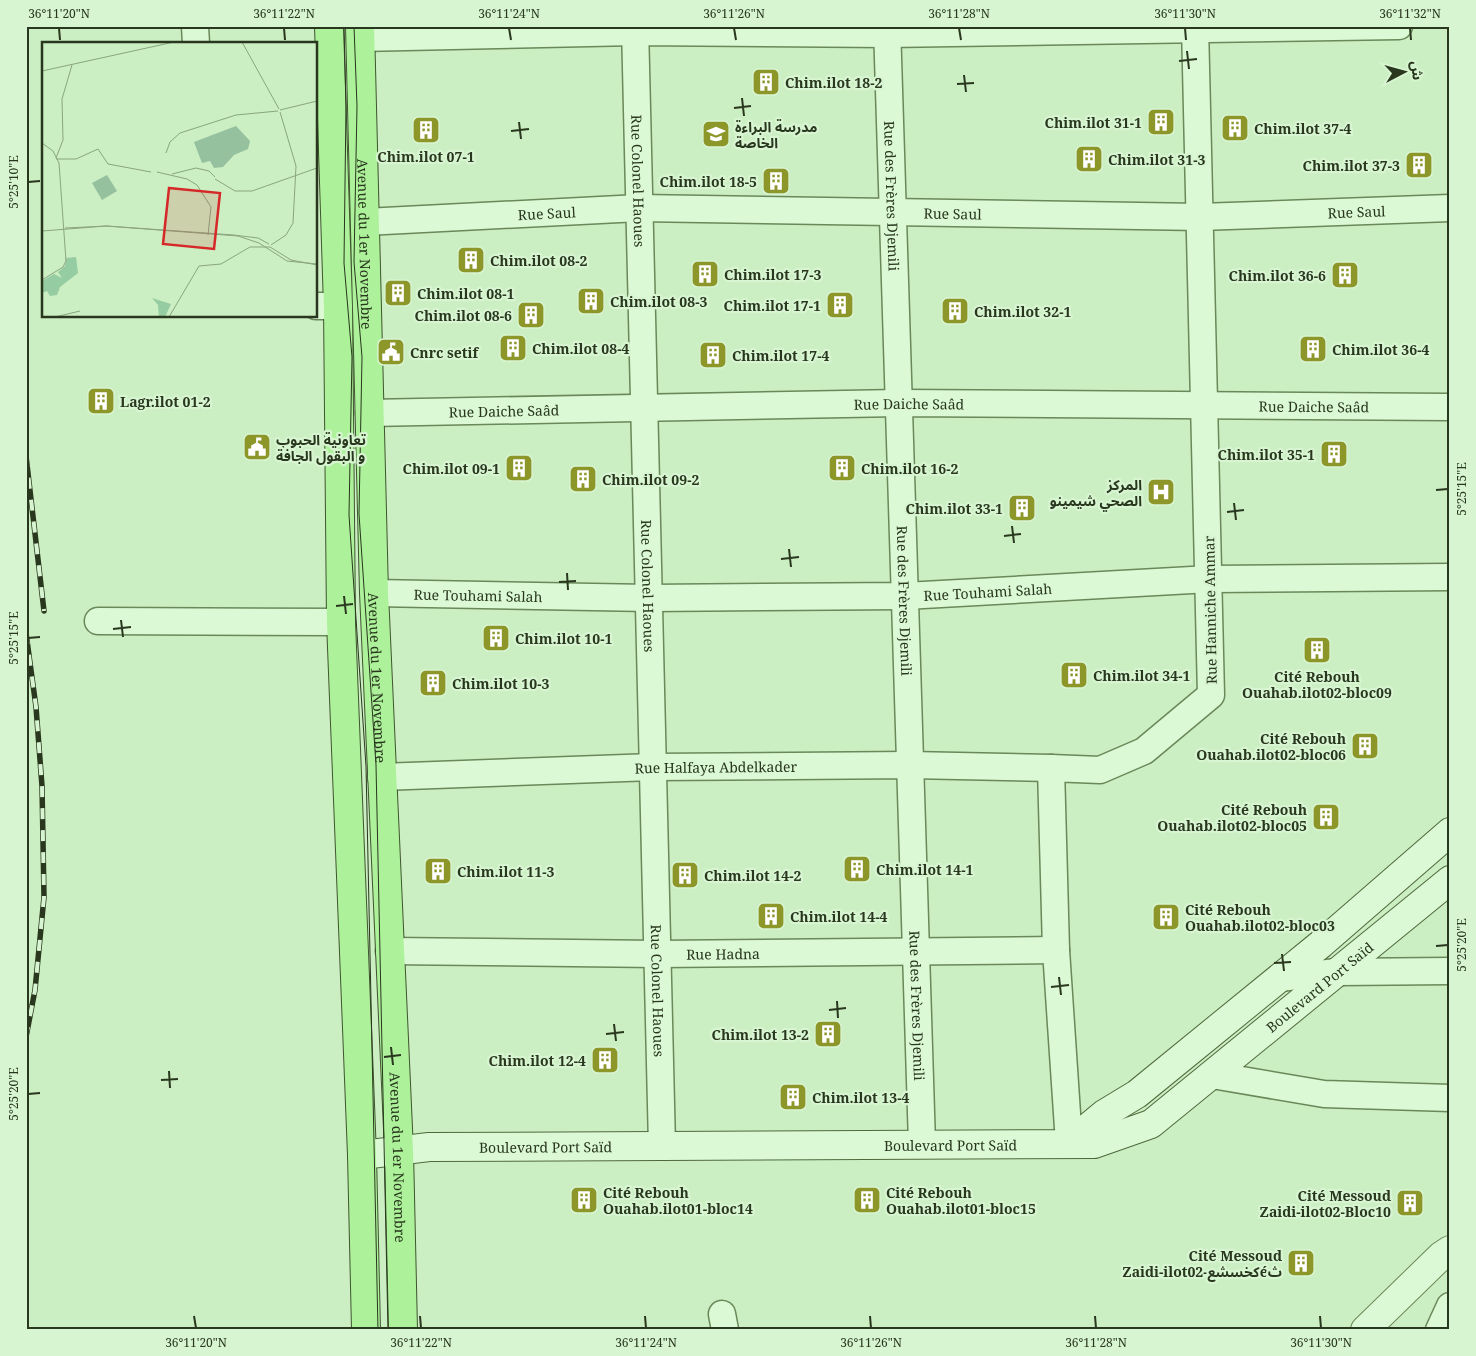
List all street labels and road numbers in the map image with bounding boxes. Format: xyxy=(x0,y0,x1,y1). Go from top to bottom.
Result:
street label: Rue Colonel Haoues xyxy=(628,114,650,247)
street label: Rue des Frères Djemili xyxy=(880,121,904,272)
street label: Avenue du 1er Novembre xyxy=(354,158,377,330)
street label: Rue Saul xyxy=(1327,201,1386,222)
street label: Rue Saul xyxy=(517,202,577,224)
street label: Rue Saul xyxy=(923,203,982,223)
street label: Rue Daiche Saâd xyxy=(853,393,965,413)
street label: Rue Daiche Saâd xyxy=(1258,396,1370,416)
street label: Rue Daiche Saâd xyxy=(448,400,560,421)
street label: Rue Colonel Haoues xyxy=(637,519,660,652)
street label: Rue des Frères Djemili xyxy=(893,525,917,677)
street label: Rue Hanniche Ammar xyxy=(1199,535,1221,684)
street label: Rue Touhami Salah xyxy=(923,578,1053,604)
street label: Rue Touhami Salah xyxy=(413,584,543,606)
street label: Avenue du 1er Novembre xyxy=(364,592,391,763)
street label: Rue Halfaya Abdelkader xyxy=(634,756,798,777)
street label: Rue Colonel Haoues xyxy=(647,924,669,1057)
street label: Rue des Frères Djemili xyxy=(906,930,930,1081)
street label: Boulevard Port Saïd xyxy=(1262,937,1377,1036)
street label: Rue Hadna xyxy=(686,943,760,963)
street label: Avenue du 1er Novembre xyxy=(386,1072,411,1243)
street label: Boulevard Port Saïd xyxy=(884,1135,1018,1154)
street label: Boulevard Port Saïd xyxy=(479,1137,613,1156)

